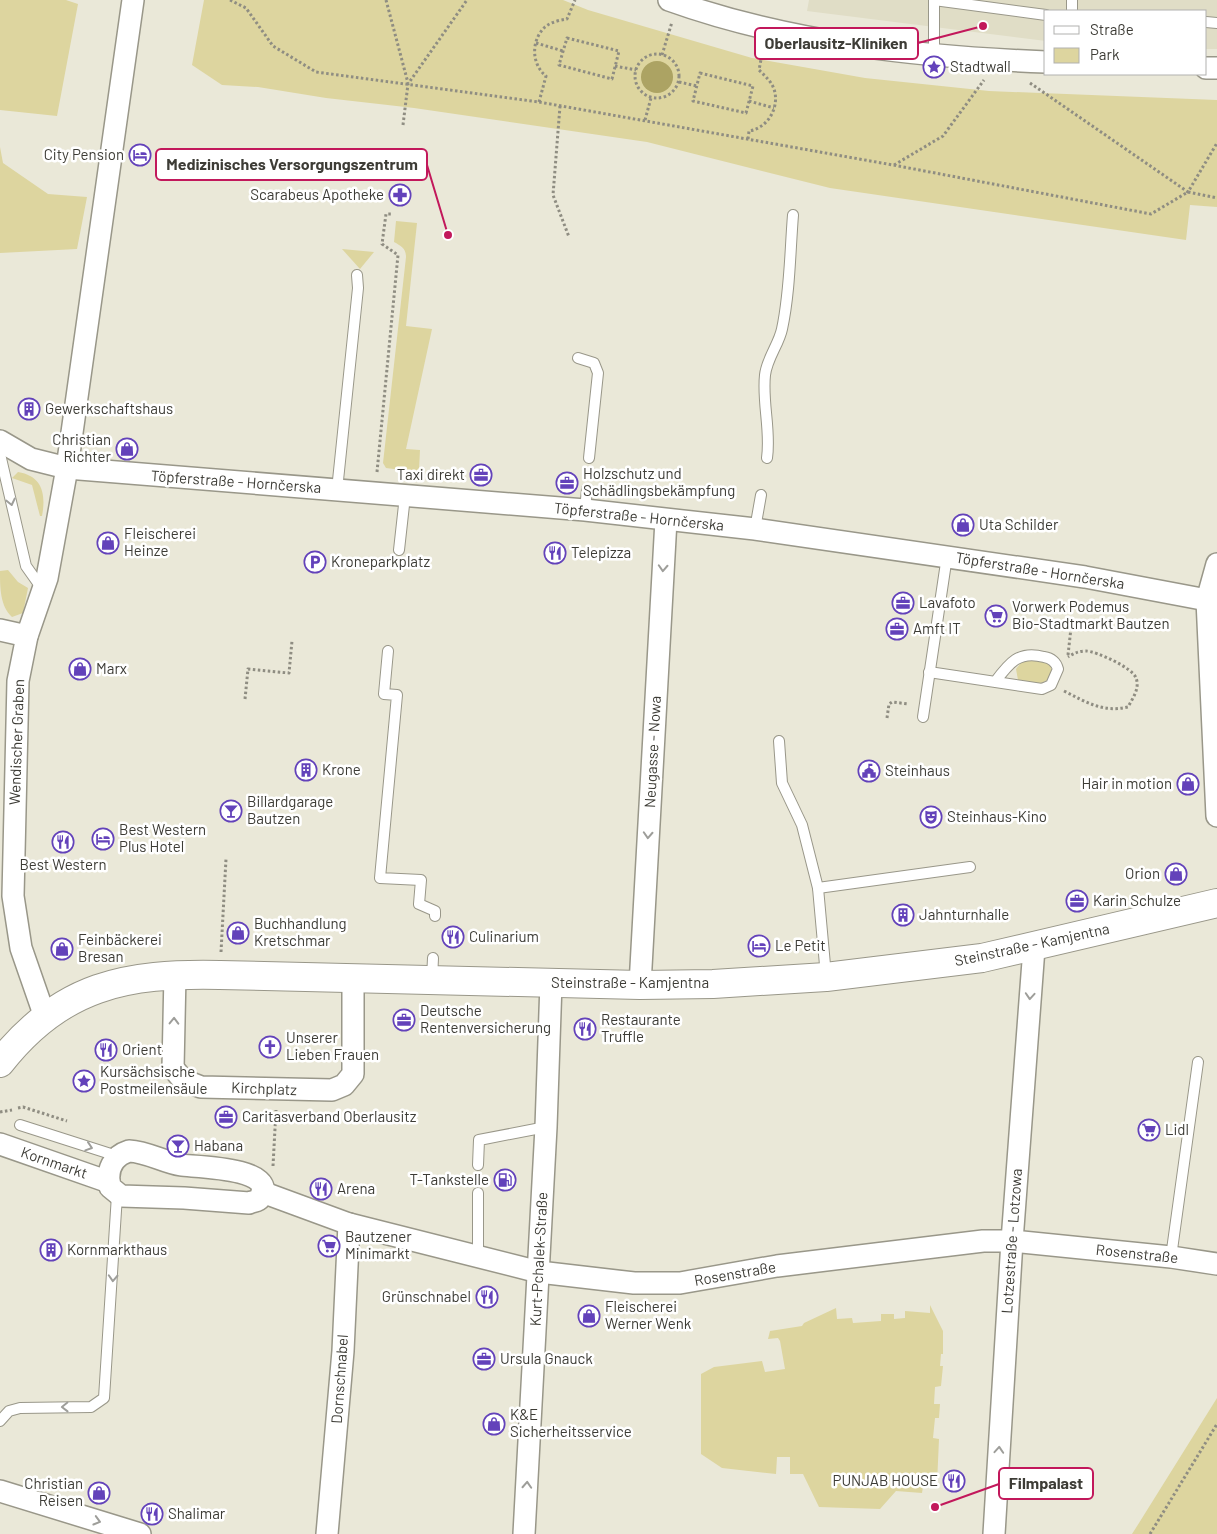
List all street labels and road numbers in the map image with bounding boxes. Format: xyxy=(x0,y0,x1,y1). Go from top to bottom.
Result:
street label: Töpferstraße - Hornčerska xyxy=(150,466,322,496)
street label: Töpferstraße - Hornčerska xyxy=(553,498,725,534)
street label: Töpferstraße - Hornčerska xyxy=(954,548,1126,592)
street label: Wendischer Graben xyxy=(5,679,27,805)
street label: Neugasse - Nowa xyxy=(640,695,664,808)
street label: Steinstraße - Kamjentna xyxy=(953,919,1111,969)
street label: Steinstraße - Kamjentna xyxy=(551,973,709,991)
street label: Kirchplatz xyxy=(231,1078,298,1098)
street label: Kornmarkt xyxy=(19,1142,90,1182)
street label: Lotzestraße - Lotzowa xyxy=(997,1168,1025,1314)
street label: Kurt-Pchalek-Straße xyxy=(525,1191,551,1327)
street label: Rosenstraße xyxy=(1095,1240,1179,1266)
street label: Rosenstraße xyxy=(693,1257,777,1289)
street label: Dornschnabel xyxy=(327,1334,351,1424)

